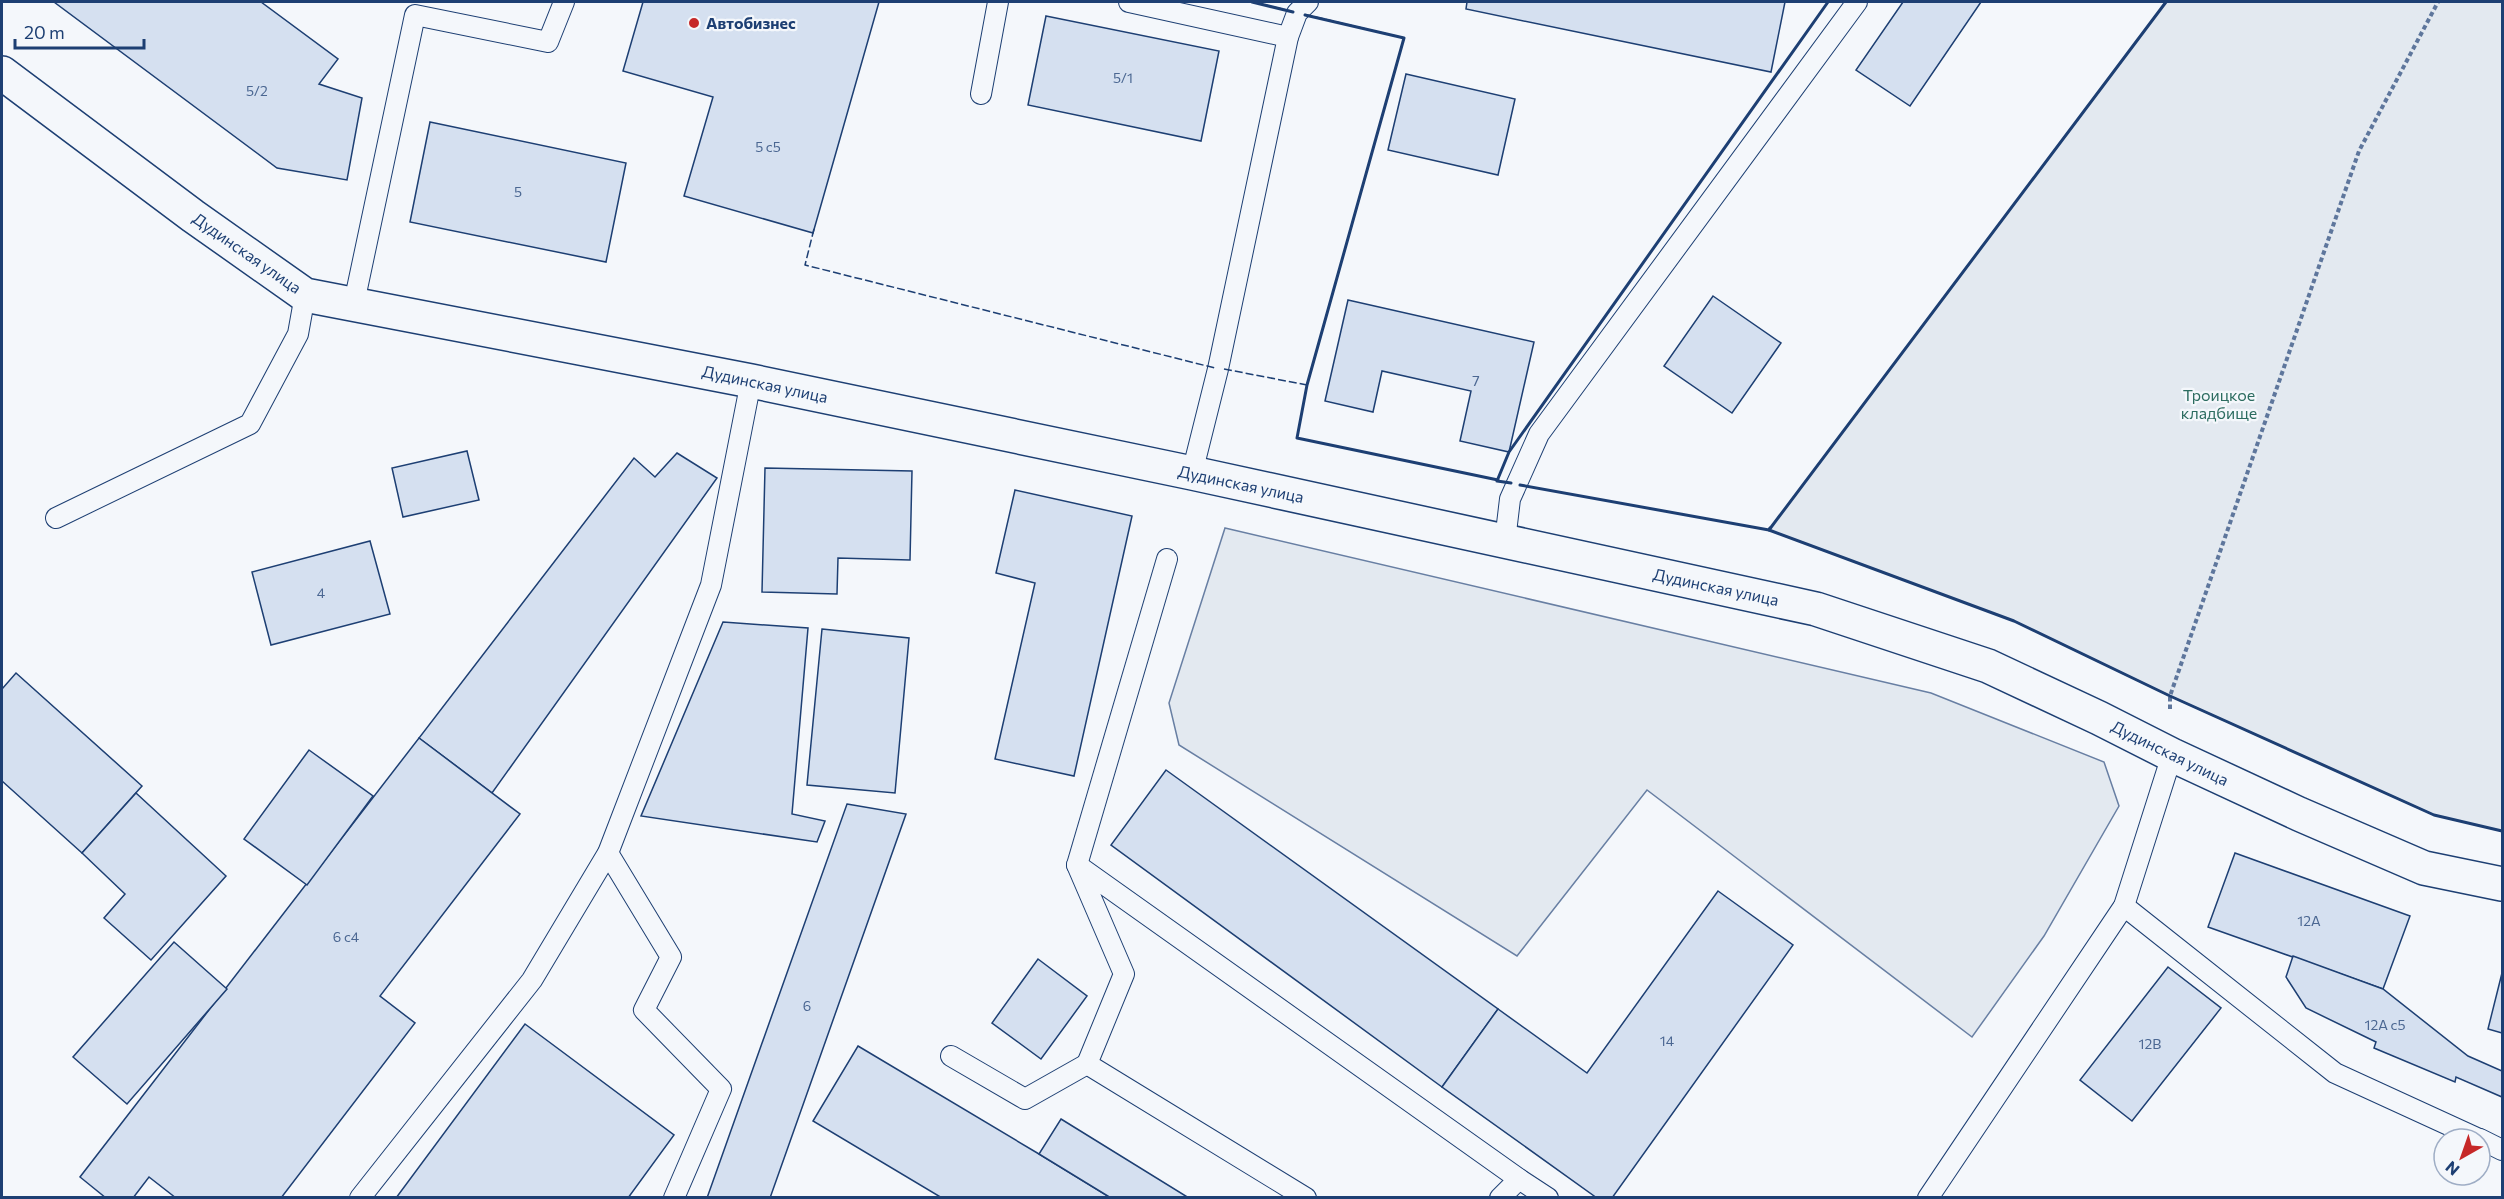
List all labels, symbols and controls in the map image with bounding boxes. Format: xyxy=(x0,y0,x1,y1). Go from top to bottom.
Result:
scale bar xyxy=(15,12,144,50)
place label: Автобизнес xyxy=(706,13,796,32)
marker: Автобизнес xyxy=(687,16,701,30)
text: 20 m xyxy=(24,21,65,43)
house number: 5/1 xyxy=(1113,69,1133,86)
house number: 5/2 xyxy=(246,82,268,99)
house number: 5 с5 xyxy=(755,138,781,155)
house number: 5 xyxy=(514,183,522,200)
street label: Дудинская улица xyxy=(189,208,305,297)
street label: Дудинская улица xyxy=(701,361,830,406)
house number: 7 xyxy=(1472,372,1480,389)
park label: Троицкое кладбище xyxy=(2181,385,2257,422)
street label: Дудинская улица xyxy=(1177,461,1306,506)
street label: Дудинская улица xyxy=(1652,564,1781,609)
house number: 4 xyxy=(317,584,326,601)
street label: Дудинская улица xyxy=(2109,716,2232,789)
house number: 12А xyxy=(2297,912,2321,929)
house number: 6 с4 xyxy=(333,928,360,945)
house number: 6 xyxy=(803,997,811,1014)
house number: 12А с5 xyxy=(2364,1016,2406,1033)
house number: 14 xyxy=(1660,1032,1675,1049)
house number: 12В xyxy=(2139,1035,2161,1052)
north arrow xyxy=(2432,1127,2492,1187)
text: N xyxy=(2441,1158,2463,1180)

